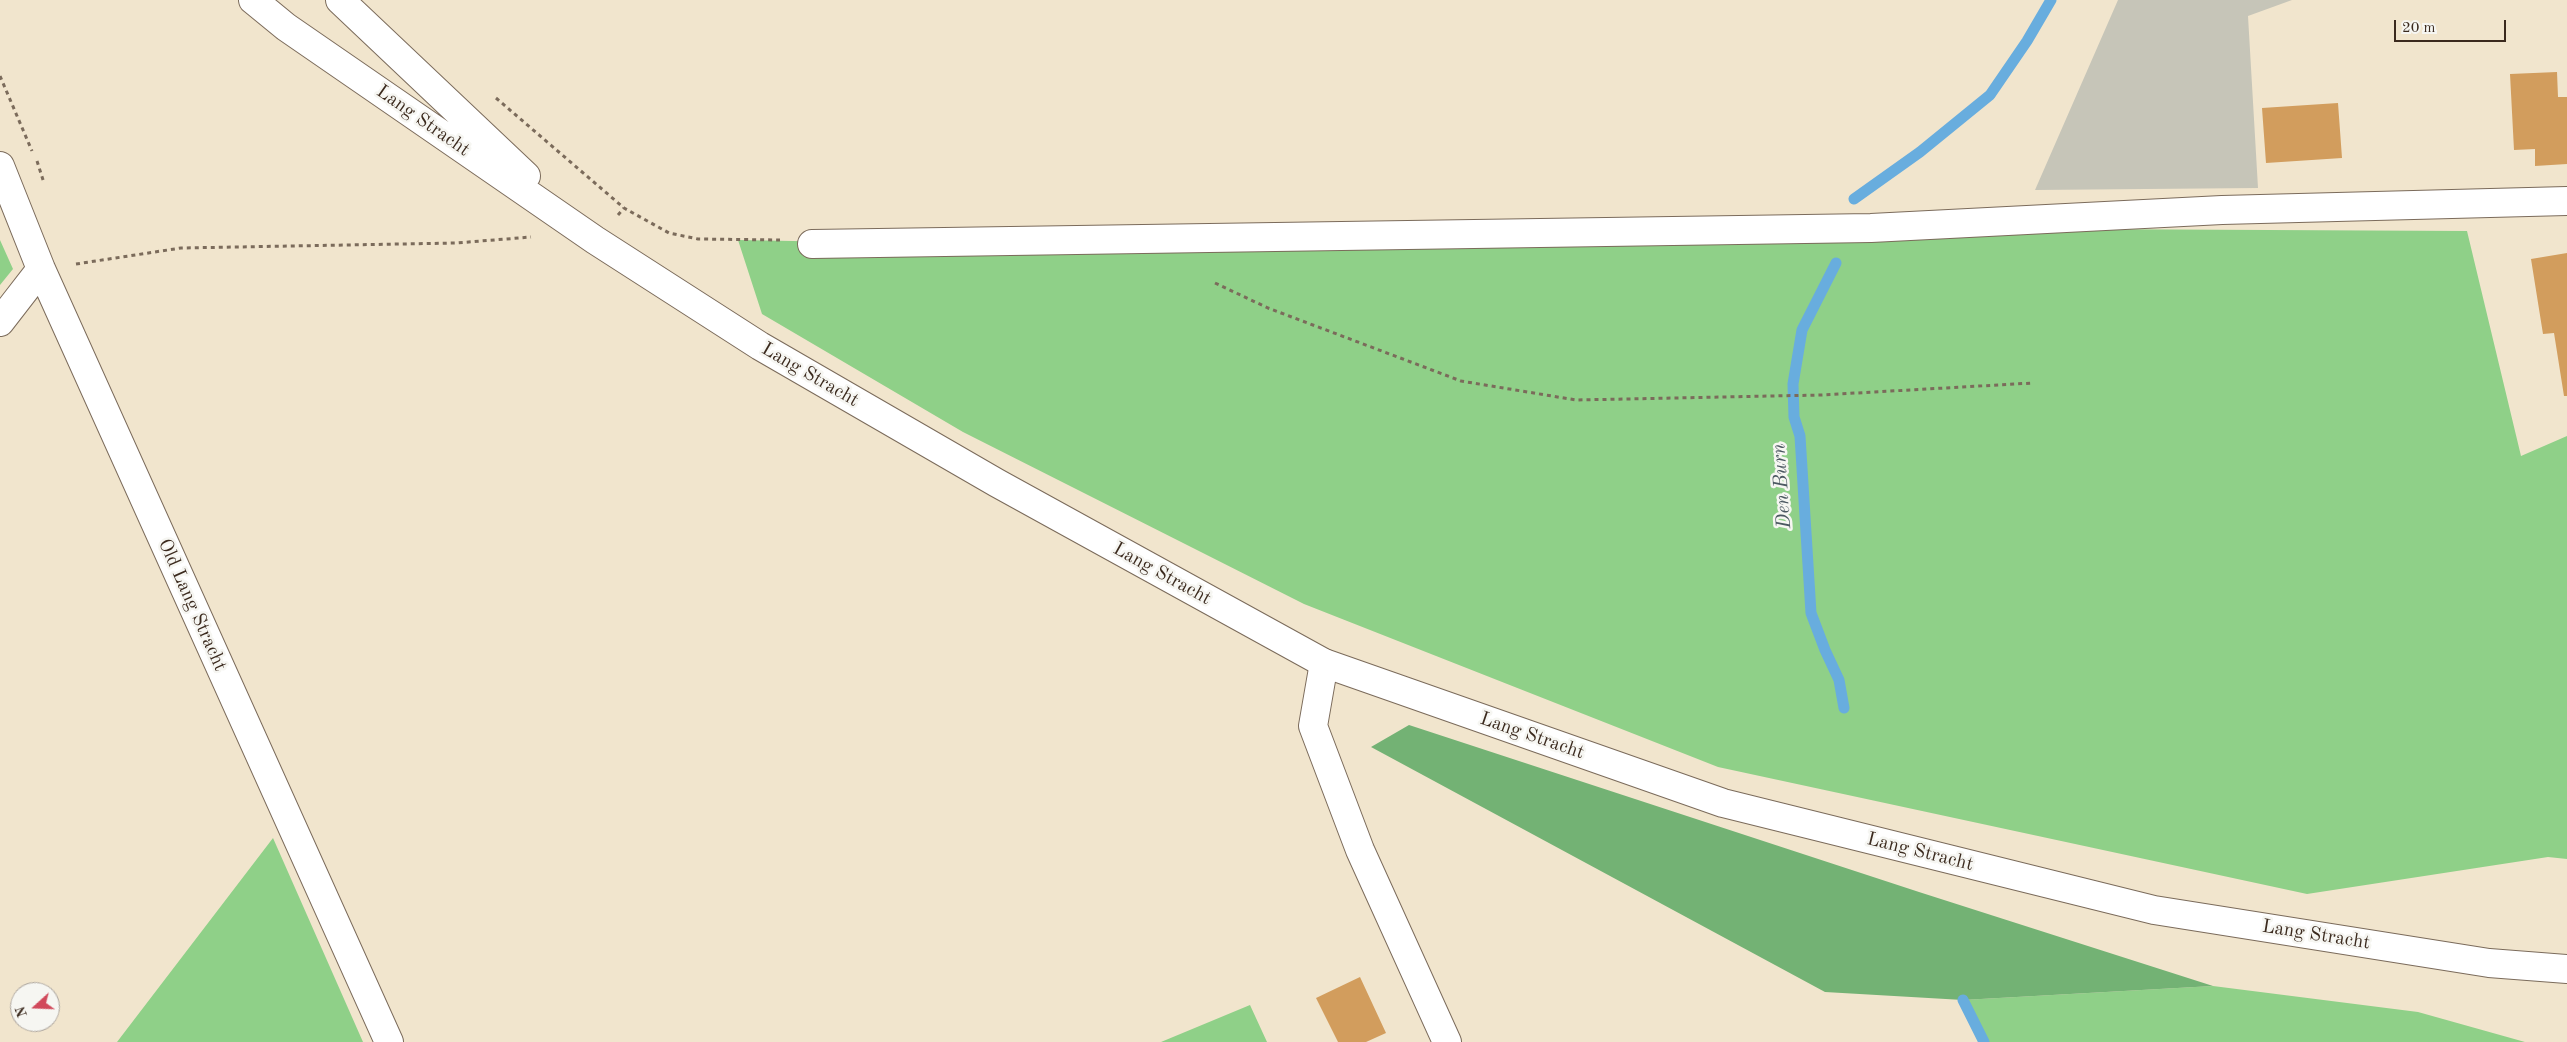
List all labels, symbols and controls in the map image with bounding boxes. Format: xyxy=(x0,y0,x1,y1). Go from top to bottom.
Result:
scale bar xyxy=(2397,10,2510,42)
text: 20 m xyxy=(2402,21,2436,36)
street label: Lang Stracht xyxy=(372,80,474,162)
street label: Lang Stracht xyxy=(757,338,863,412)
water label: Den Burn xyxy=(1767,443,1797,529)
street label: Old Lang Stracht xyxy=(153,535,231,675)
street label: Lang Stracht xyxy=(1109,538,1215,610)
street label: Lang Stracht xyxy=(1477,708,1587,764)
street label: Lang Stracht xyxy=(1864,828,1976,876)
street label: Lang Stracht xyxy=(2260,915,2372,955)
north arrow xyxy=(10,982,60,1032)
text: N xyxy=(13,1004,30,1019)

